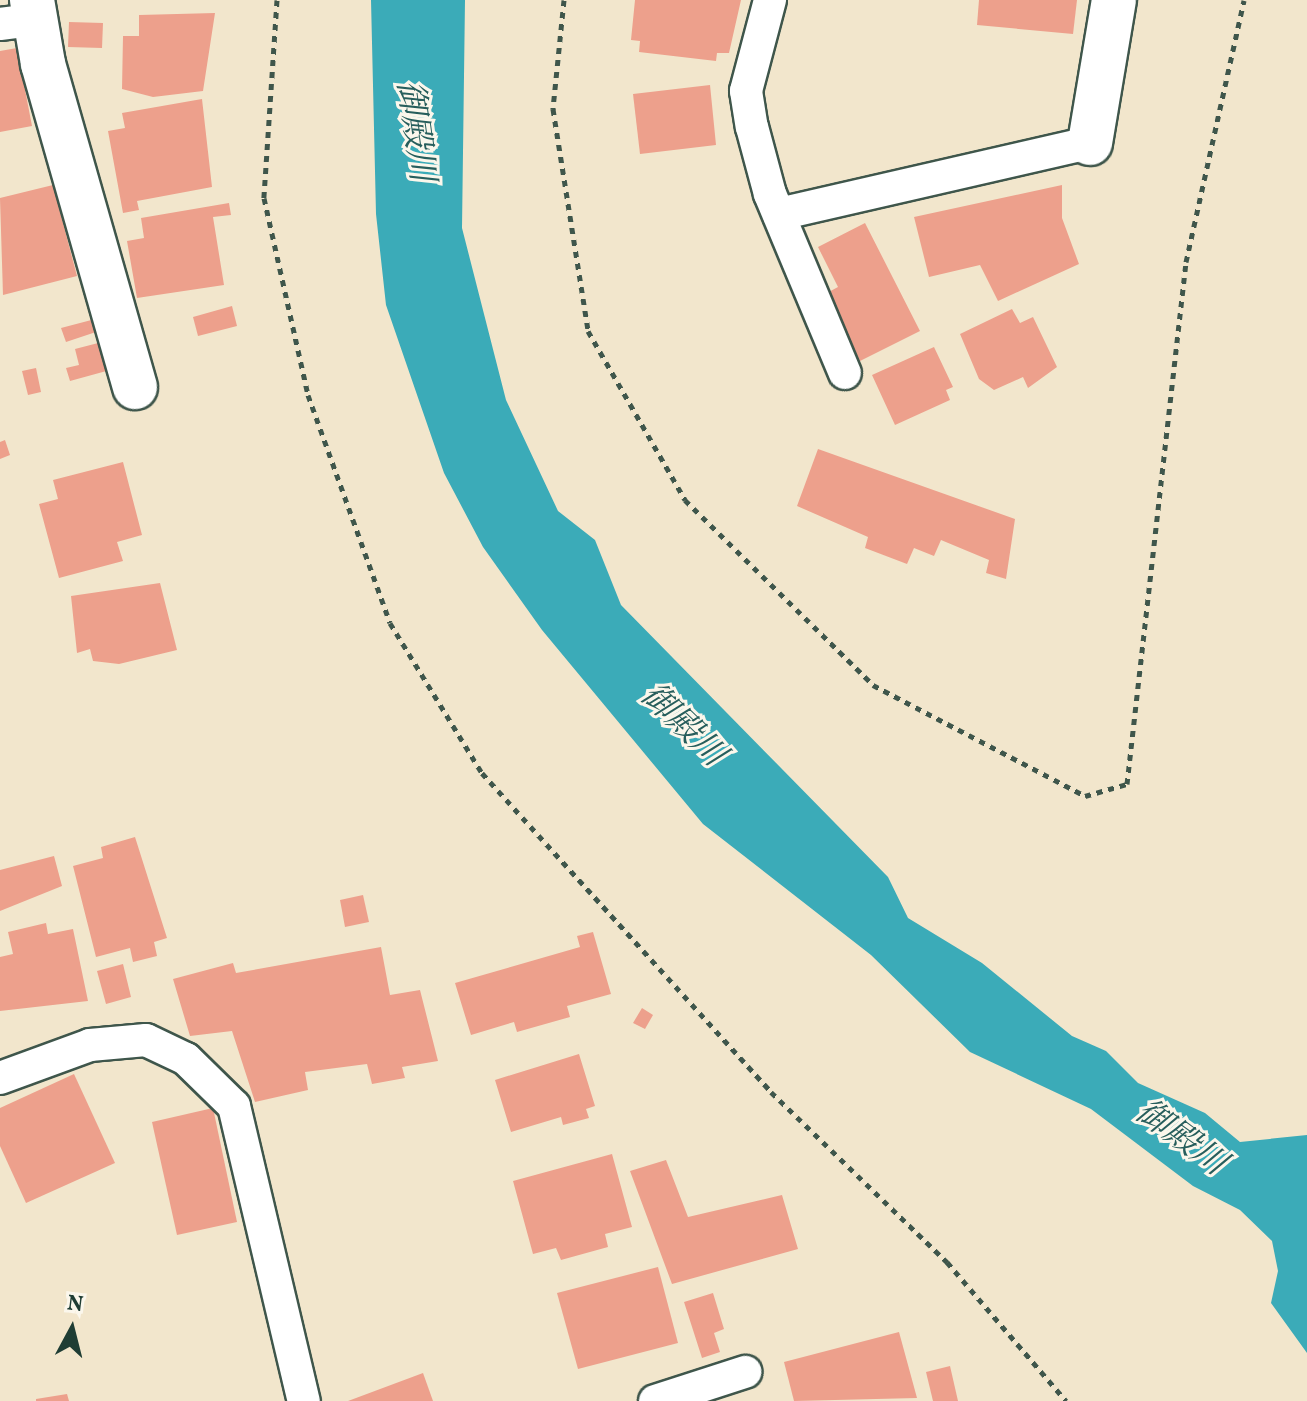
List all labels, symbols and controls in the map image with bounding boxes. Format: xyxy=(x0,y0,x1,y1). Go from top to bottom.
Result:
water label: 御殿川 xyxy=(387,78,441,184)
water label: 御殿川 xyxy=(631,676,733,776)
water label: 御殿川 xyxy=(1127,1093,1233,1185)
text: N xyxy=(65,1288,85,1321)
north arrow xyxy=(32,1289,112,1369)

